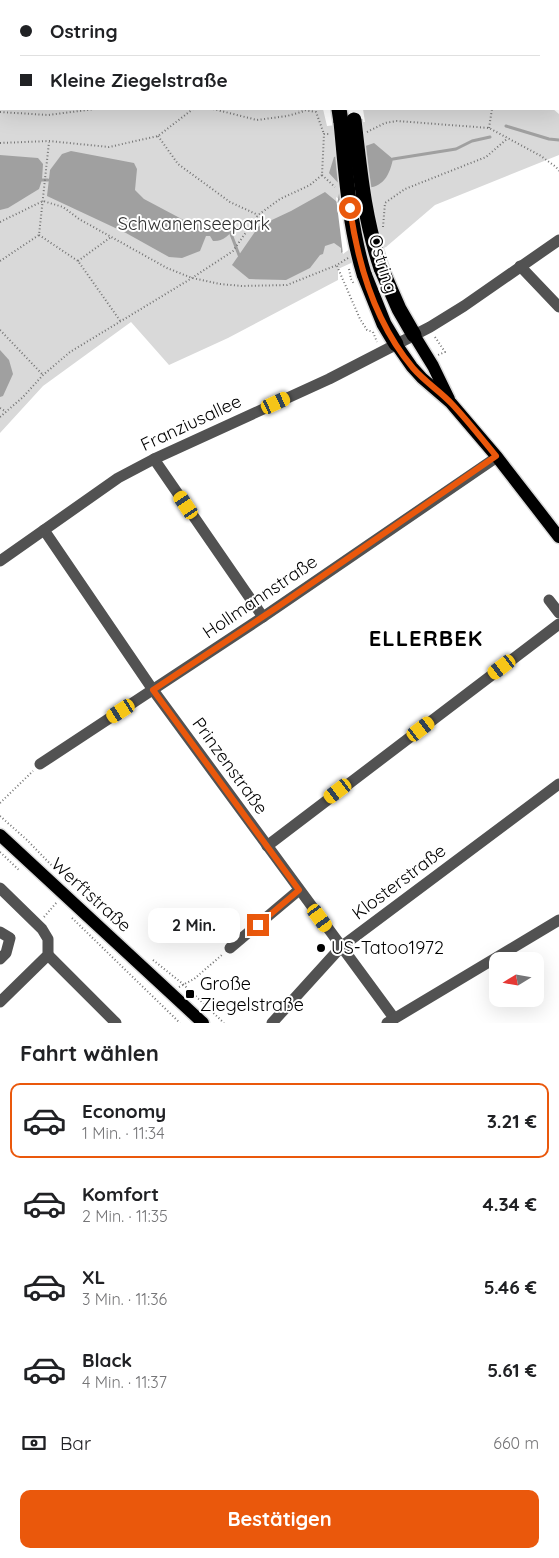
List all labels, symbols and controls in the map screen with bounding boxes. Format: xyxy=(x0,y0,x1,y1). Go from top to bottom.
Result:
text: Ostring xyxy=(50,19,118,43)
text: Kleine Ziegelstraße xyxy=(50,68,228,92)
route start xyxy=(339,197,361,219)
park label: Schwanenseepark xyxy=(118,212,270,235)
street label: Ostring xyxy=(364,231,403,296)
street label: Franziusallee xyxy=(137,389,245,456)
car xyxy=(259,390,292,416)
car xyxy=(171,488,200,522)
street label: Hollmannstraße xyxy=(198,550,321,643)
district label: ELLERBEK xyxy=(369,624,483,652)
car xyxy=(485,652,518,682)
car xyxy=(104,697,137,725)
street label: Prinzenstraße xyxy=(188,713,273,819)
car xyxy=(404,714,437,744)
car xyxy=(321,776,354,806)
street label: Klosterstraße xyxy=(347,839,450,924)
street label: Werftstraße xyxy=(46,852,136,937)
car xyxy=(305,901,334,935)
callout: 2 Min. xyxy=(148,908,240,942)
route end xyxy=(247,914,269,936)
text: 2 Min. xyxy=(172,915,216,935)
place label: US-Tatoo1972 xyxy=(331,936,444,959)
marker: US-Tatoo1972 xyxy=(315,942,327,954)
north arrow xyxy=(489,952,544,1008)
map controls xyxy=(489,952,544,1007)
place label: Große Ziegelstraße xyxy=(200,972,304,1016)
marker: Große Ziegelstraße xyxy=(184,988,196,1000)
text: Fahrt wählen xyxy=(20,1039,159,1067)
icon: car xyxy=(22,1098,67,1143)
text: Economy xyxy=(82,1099,166,1123)
text: 3.21 € xyxy=(487,1109,537,1133)
text: 1 Min. · 11:34 xyxy=(82,1123,165,1143)
icon: car xyxy=(22,1181,67,1226)
text: Komfort xyxy=(82,1182,159,1206)
text: 4.34 € xyxy=(482,1192,537,1216)
text: 2 Min. · 11:35 xyxy=(82,1206,168,1226)
icon: car xyxy=(22,1264,67,1309)
text: XL xyxy=(82,1265,105,1289)
text: 5.46 € xyxy=(484,1275,537,1299)
text: 3 Min. · 11:36 xyxy=(82,1289,167,1309)
icon: car xyxy=(22,1347,67,1392)
text: Black xyxy=(82,1348,132,1372)
text: 5.61 € xyxy=(487,1358,537,1382)
text: 4 Min. · 11:37 xyxy=(82,1372,167,1392)
icon: cash xyxy=(20,1429,48,1457)
text: Bar xyxy=(60,1431,91,1455)
text: 660 m xyxy=(493,1433,539,1453)
button: Bestätigen xyxy=(20,1490,539,1548)

